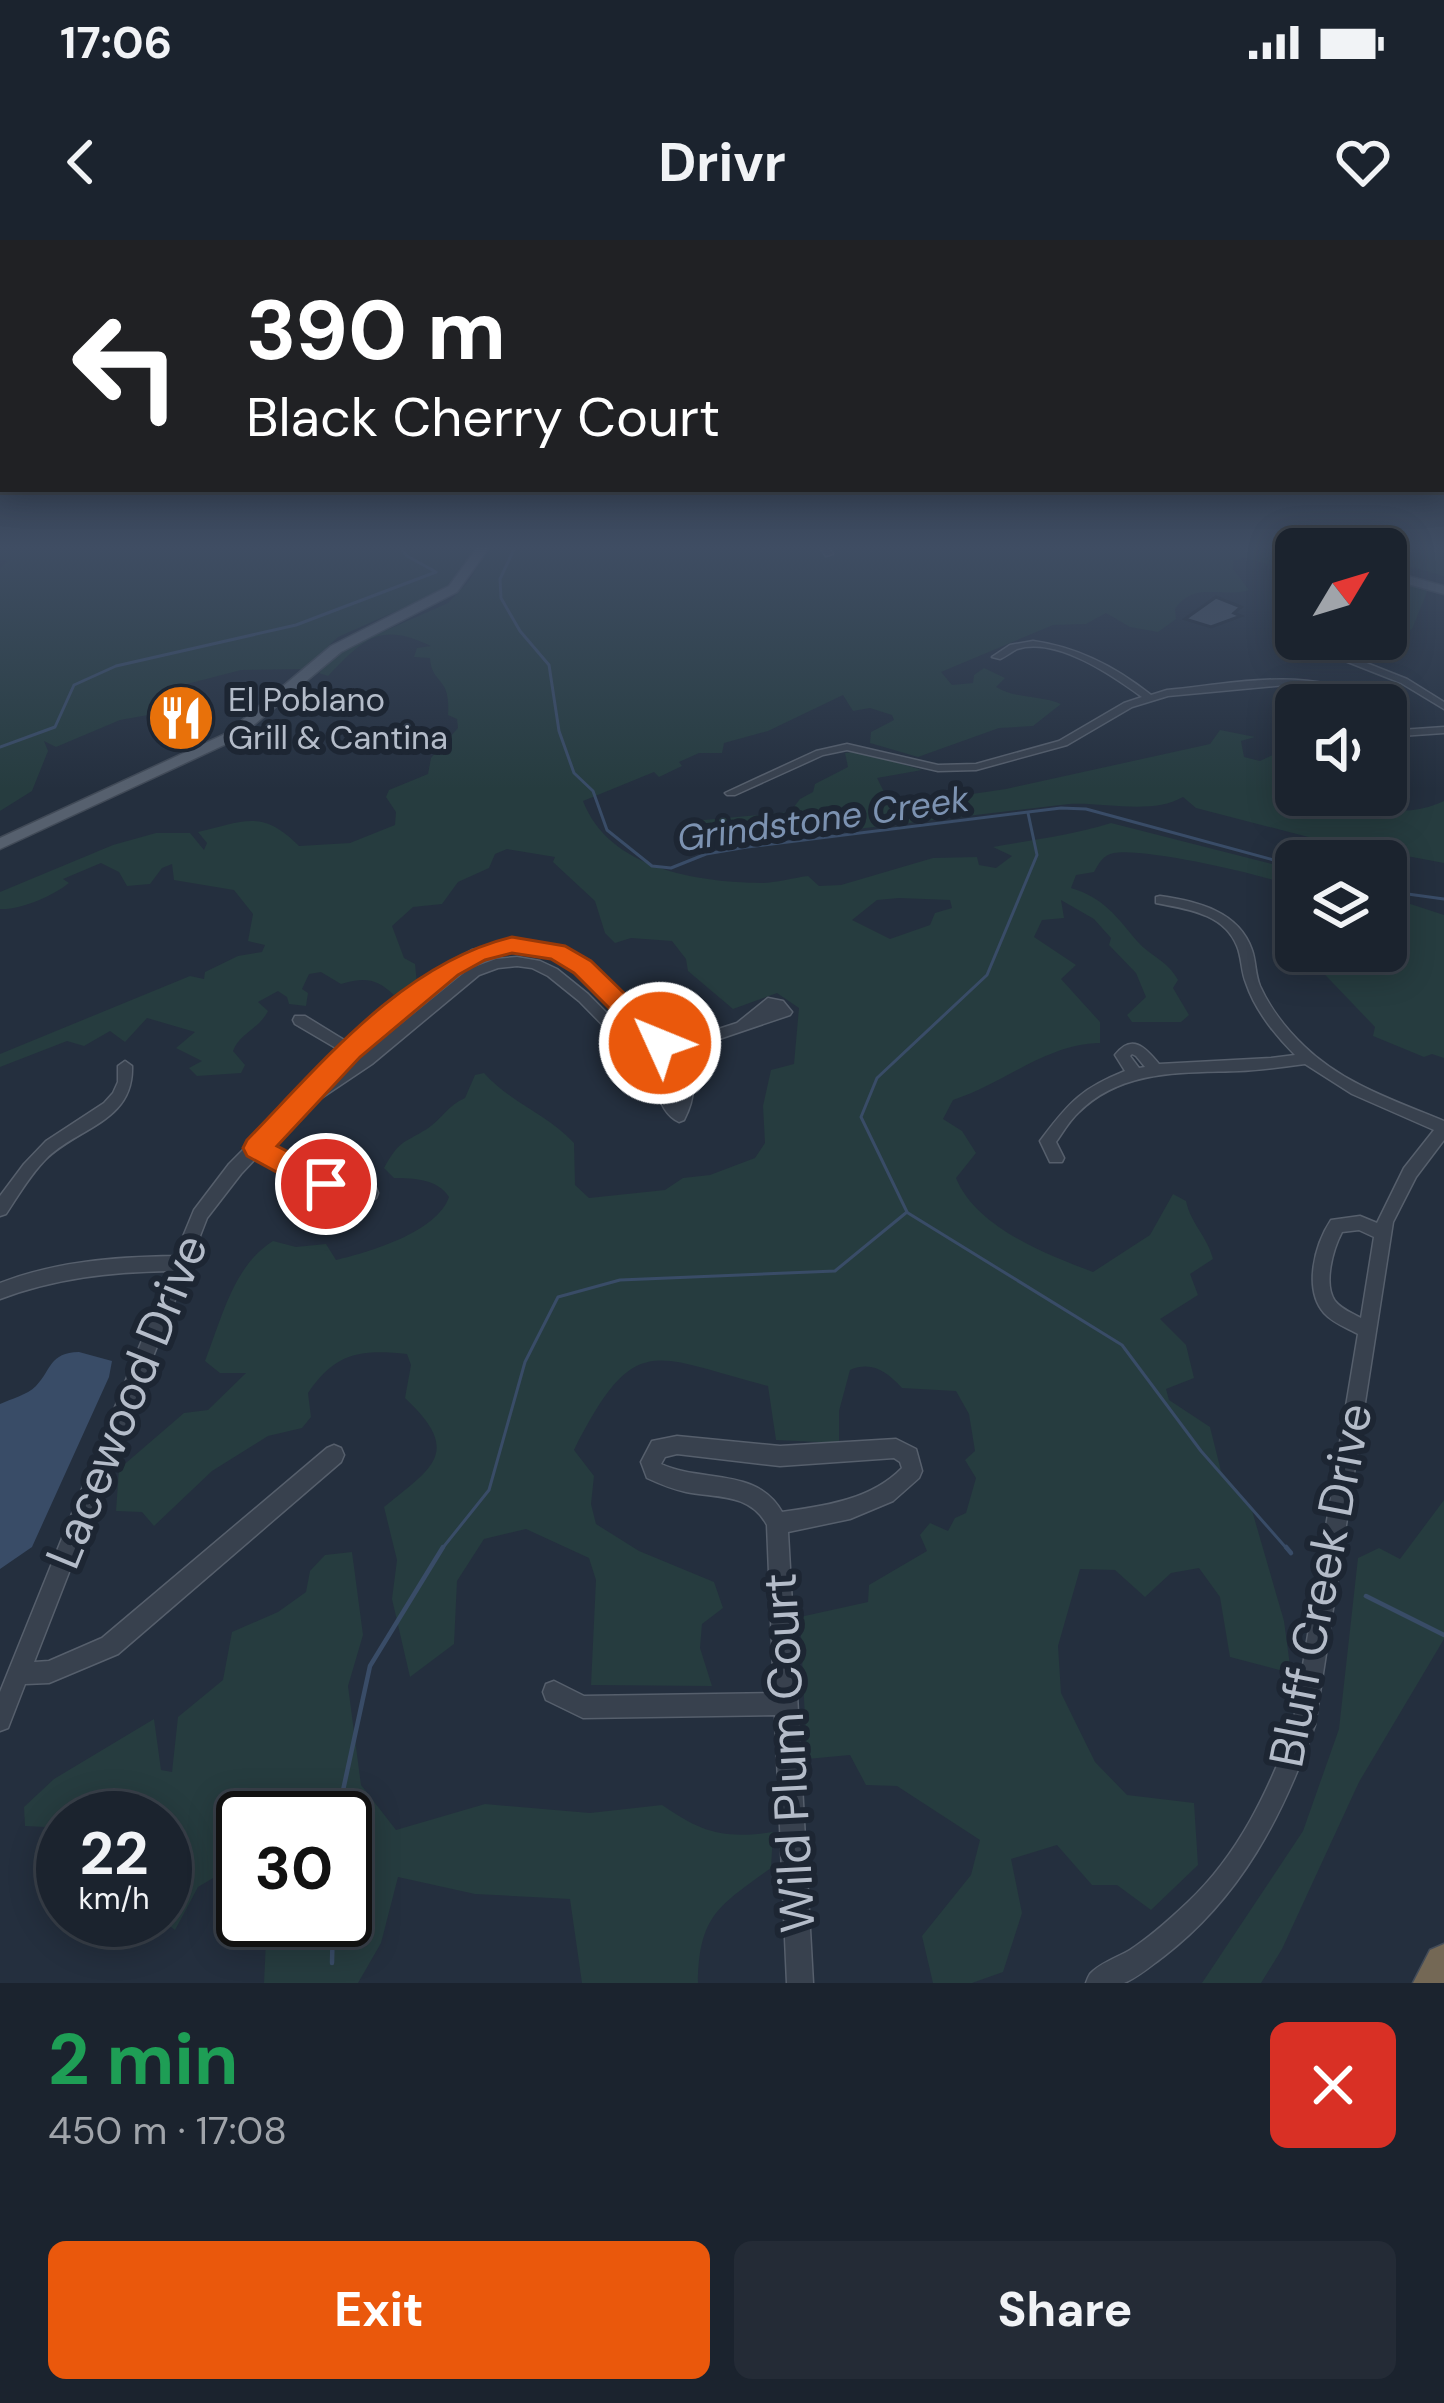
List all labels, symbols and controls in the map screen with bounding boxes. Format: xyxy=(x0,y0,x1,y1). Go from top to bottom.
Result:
text: 17:06 xyxy=(60,13,172,72)
text: Drivr xyxy=(658,127,786,198)
icon: back xyxy=(48,129,114,195)
icon: heart xyxy=(1330,129,1396,195)
text: 390 m xyxy=(246,276,506,385)
icon: left xyxy=(48,288,204,444)
text: Black Cherry Court xyxy=(246,382,720,453)
north arrow xyxy=(1275,528,1407,660)
map controls xyxy=(1275,528,1407,972)
place label: El Poblano Grill & Cantina xyxy=(228,678,448,759)
restaurant icon: El Poblano Grill & Cantina xyxy=(146,683,216,753)
button: sound xyxy=(1275,684,1407,816)
water label: Grindstone Creek xyxy=(674,775,973,862)
button: layers xyxy=(1275,840,1407,972)
position arrow xyxy=(597,980,723,1106)
pin xyxy=(275,1133,377,1235)
icon: arrive xyxy=(293,1151,359,1217)
street label: Lacewood Drive xyxy=(31,1225,222,1577)
street label: Bluff Creek Drive xyxy=(1254,1398,1387,1772)
street label: Wild Plum Court xyxy=(748,1572,829,1934)
speed limit sign: 30 xyxy=(216,1791,372,1947)
text: 22 xyxy=(79,1814,149,1893)
text: km/h xyxy=(79,1879,149,1918)
text: 2 min xyxy=(48,2013,238,2106)
button: close xyxy=(1270,2022,1396,2148)
text: 450 m · 17:08 xyxy=(48,2105,287,2156)
button: Exit xyxy=(48,2241,710,2379)
button: Share xyxy=(734,2241,1396,2379)

